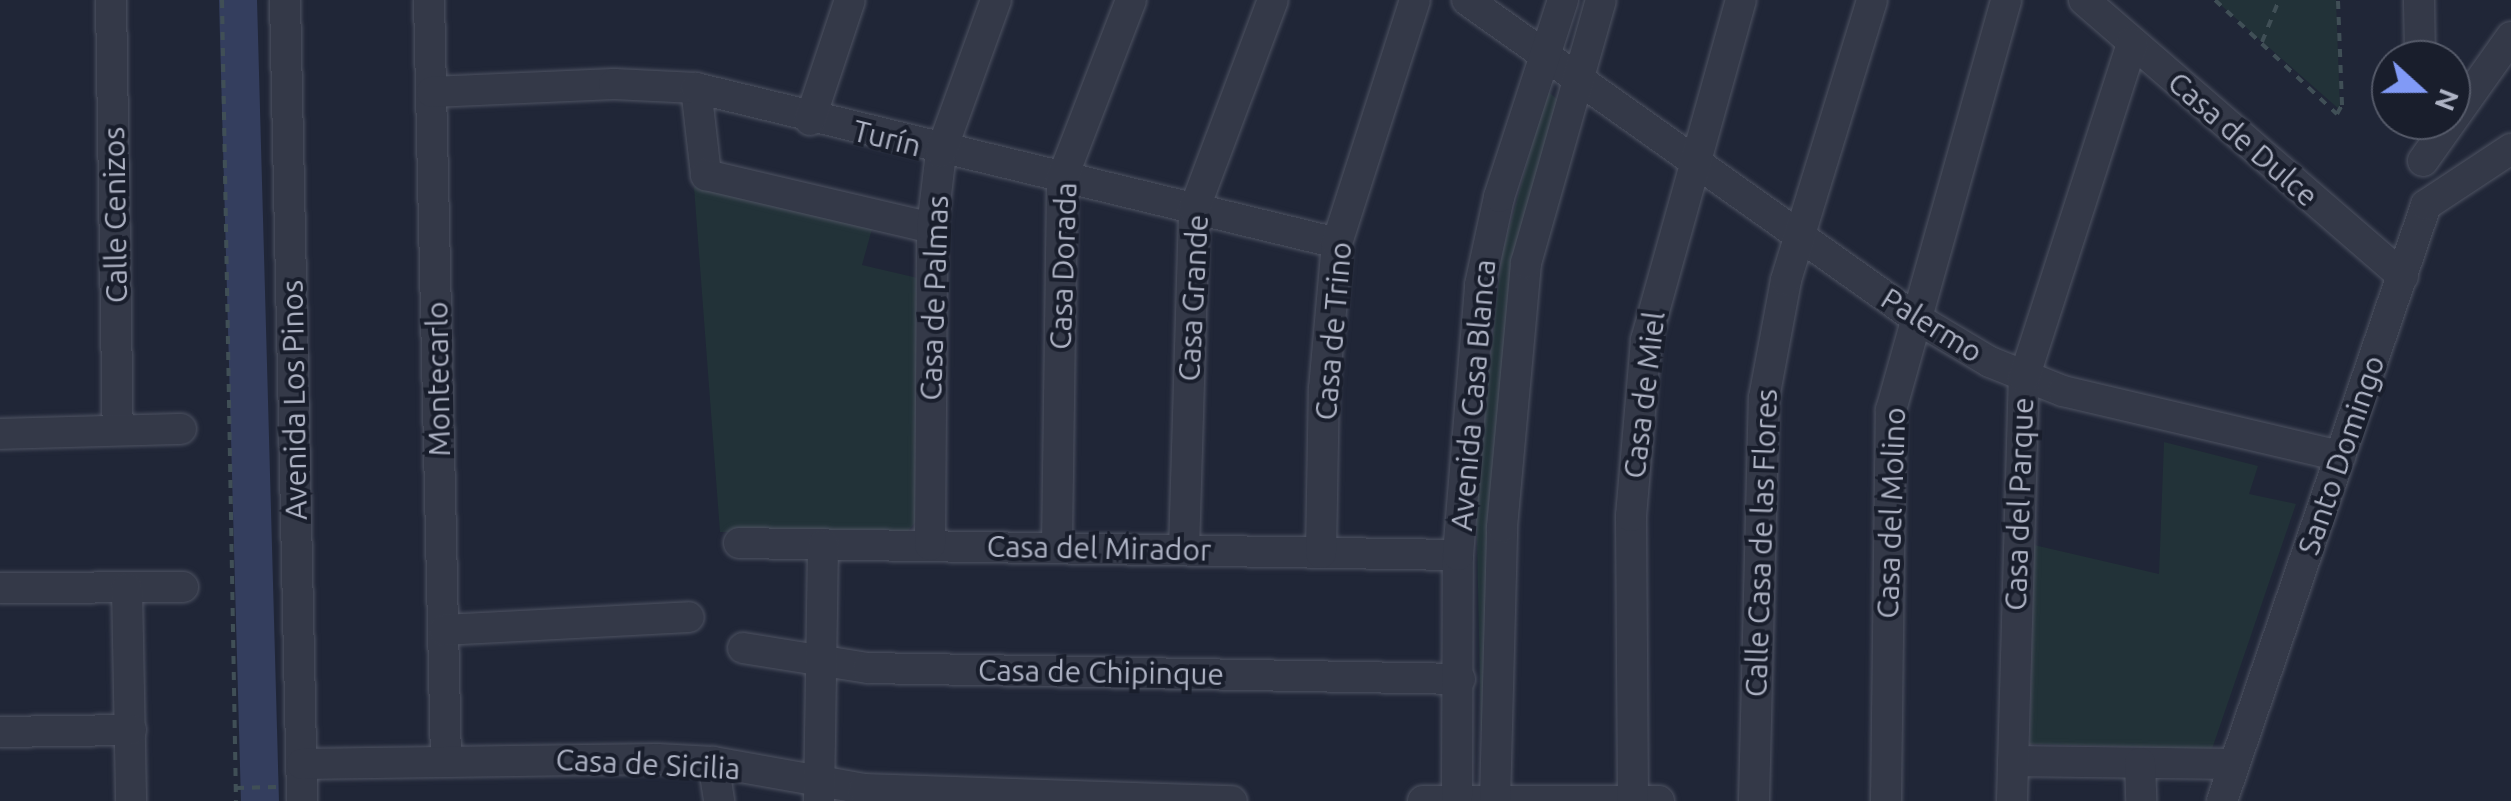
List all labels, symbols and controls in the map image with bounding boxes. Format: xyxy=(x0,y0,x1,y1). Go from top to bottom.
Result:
north arrow xyxy=(2371,40,2471,140)
street label: Casa de Dulce xyxy=(2161,64,2325,214)
text: N xyxy=(2429,85,2466,116)
street label: Turín xyxy=(849,112,925,164)
street label: Calle Cenizos xyxy=(95,126,135,304)
street label: Casa Dorada xyxy=(1042,182,1084,350)
street label: Casa de Palmas xyxy=(912,195,956,401)
street label: Casa Grande xyxy=(1171,214,1215,382)
street label: Casa de Trino xyxy=(1307,240,1359,422)
street label: Avenida Casa Blanca xyxy=(1443,258,1503,532)
street label: Avenida Los Pinos xyxy=(274,280,314,520)
street label: Palermo xyxy=(1875,280,1989,370)
street label: Montecarlo xyxy=(419,301,457,457)
street label: Casa de Miel xyxy=(1616,309,1672,481)
street label: Santo Domingo xyxy=(2290,351,2392,559)
street label: Calle Casa de las Flores xyxy=(1738,388,1784,698)
street label: Casa del Parque xyxy=(1997,397,2041,611)
street label: Casa del Molino xyxy=(1869,407,1913,619)
street label: Casa del Mirador xyxy=(986,528,1212,568)
street label: Casa de Chipinque xyxy=(978,652,1224,692)
street label: Casa de Sicilia xyxy=(555,741,741,787)

